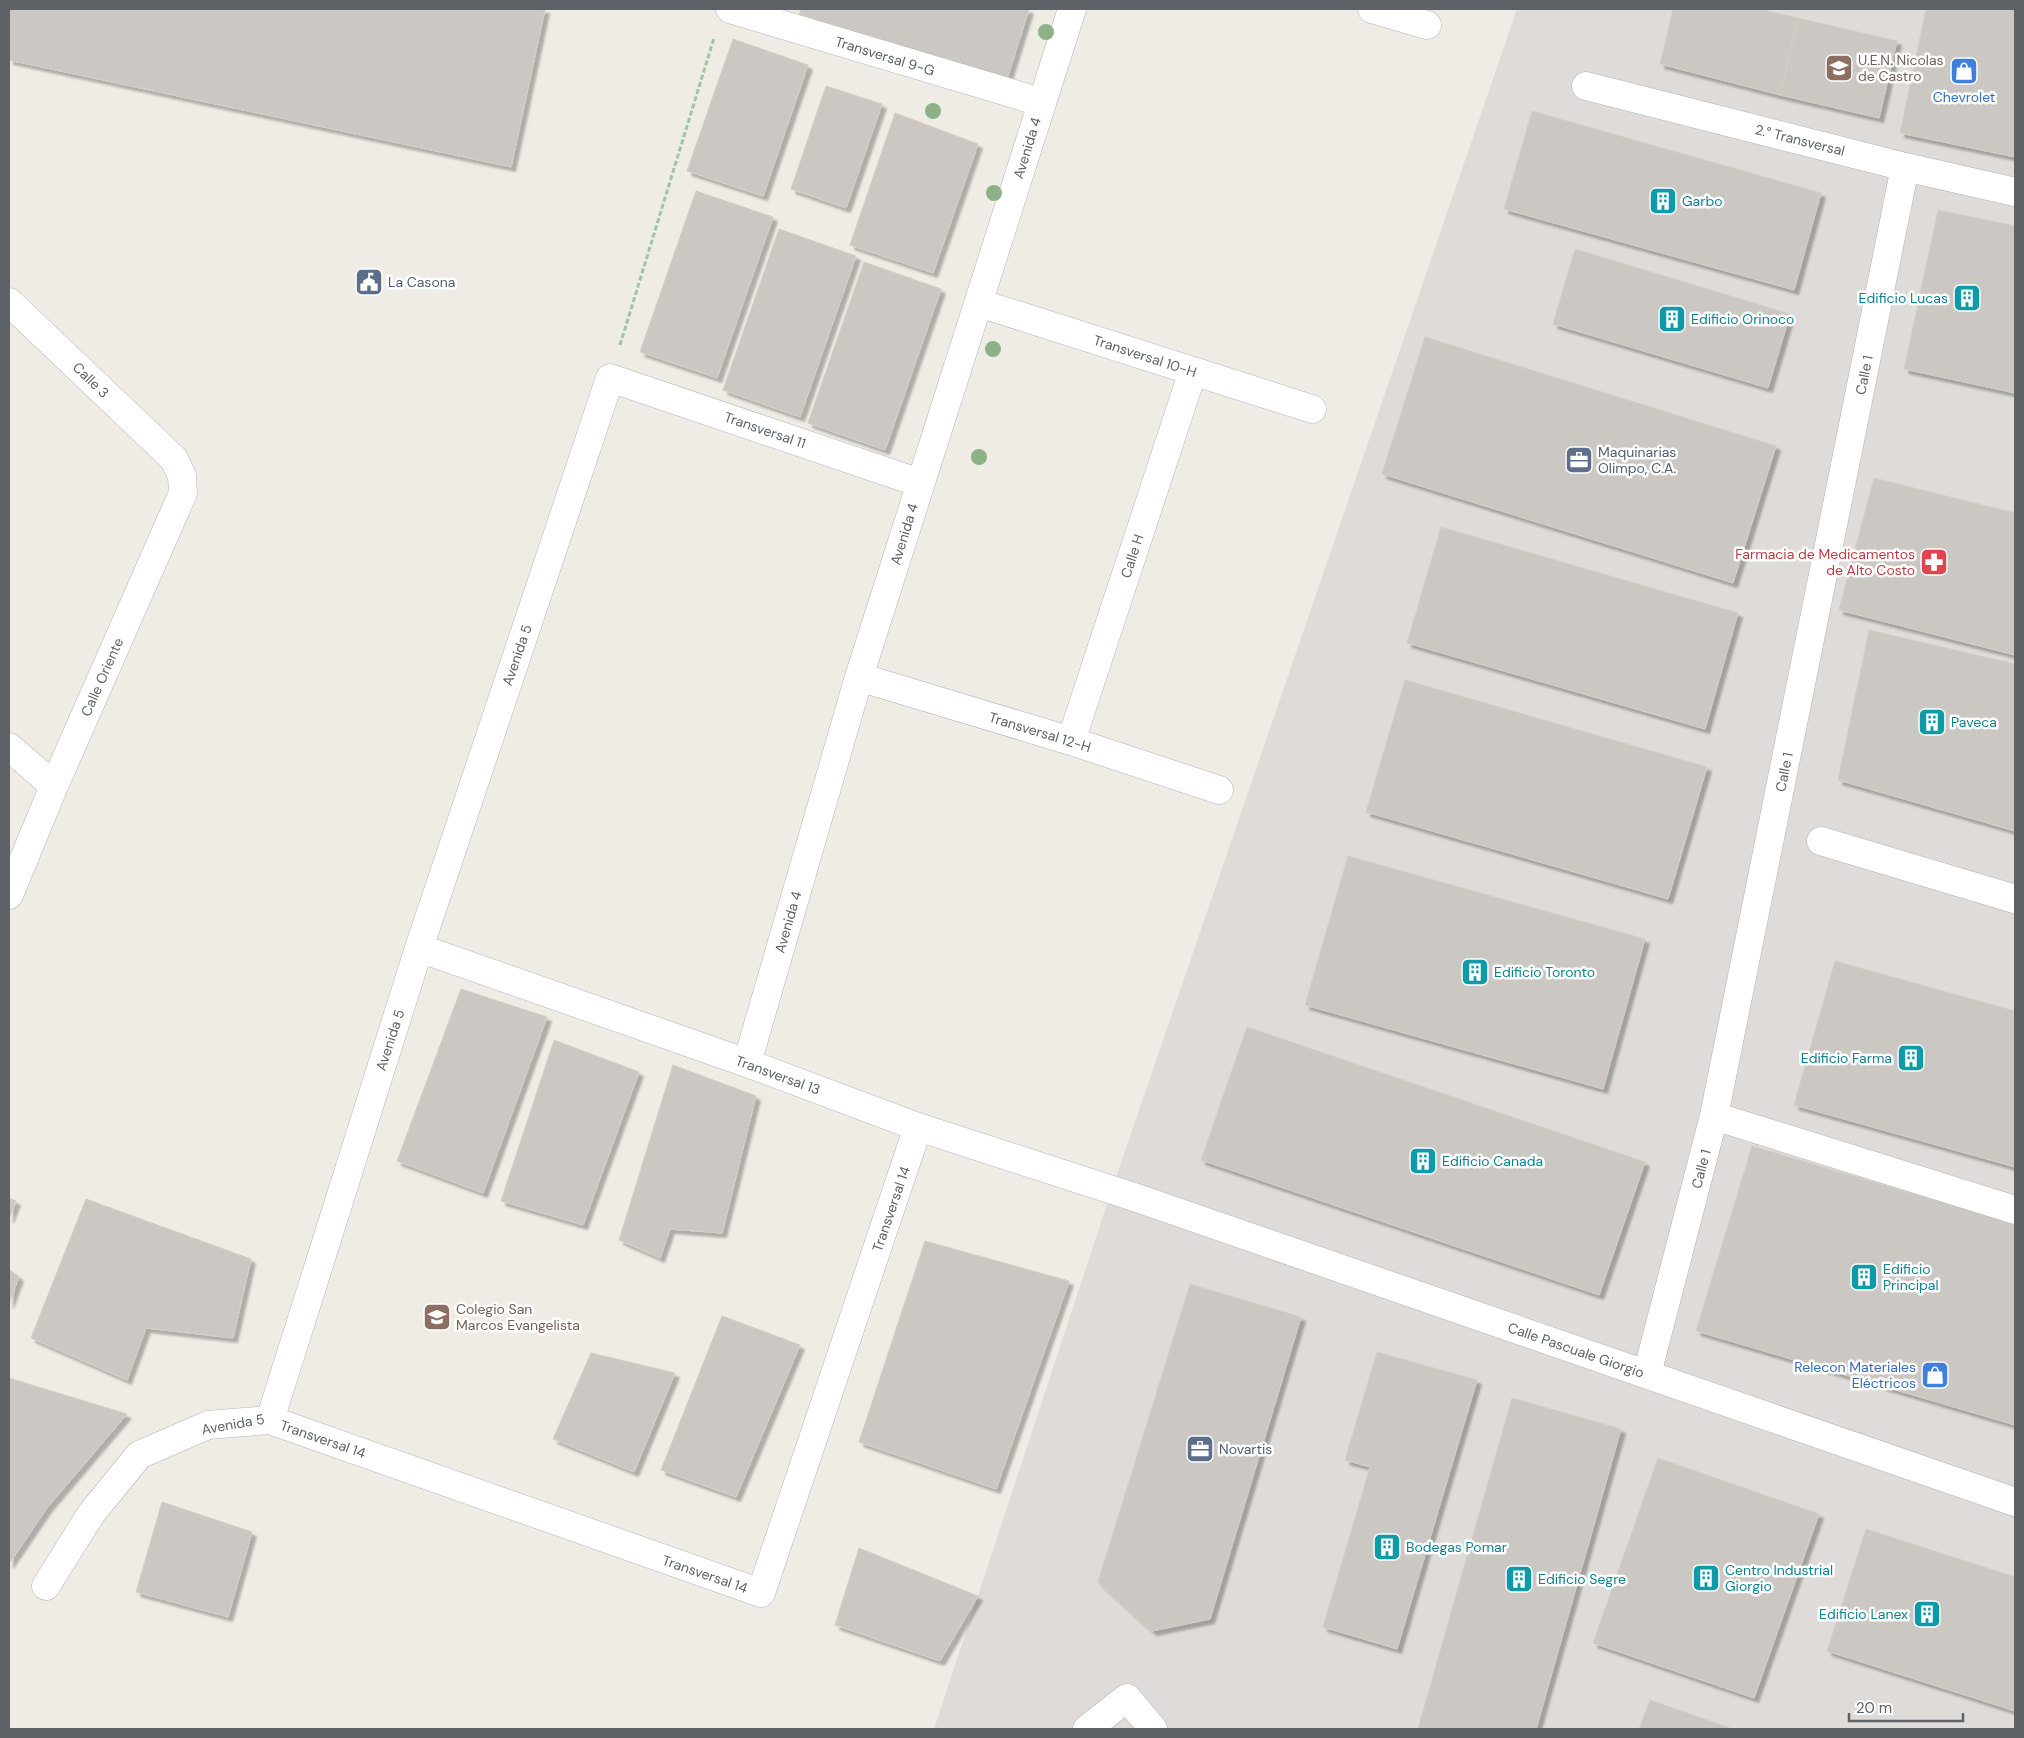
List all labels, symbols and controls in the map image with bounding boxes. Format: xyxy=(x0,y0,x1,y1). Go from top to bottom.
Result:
street label: Transversal 9-G xyxy=(833,32,937,80)
place label: U.E.N. Nicolas de Castro xyxy=(1858,51,1944,85)
school or university icon: U.E.N. Nicolas de Castro xyxy=(1824,53,1854,83)
shop icon: Chevrolet xyxy=(1949,56,1979,86)
place label: Chevrolet xyxy=(1933,88,1995,106)
street label: Avenida 4 xyxy=(1009,114,1045,181)
street label: 2.° Transversal xyxy=(1753,120,1847,160)
building icon: Garbo xyxy=(1648,186,1678,216)
place label: Garbo xyxy=(1682,192,1722,210)
public building icon: La Casona xyxy=(354,267,384,297)
place label: La Casona xyxy=(388,273,455,291)
building icon: Edificio Lucas xyxy=(1952,283,1982,313)
place label: Edificio Lucas xyxy=(1859,289,1948,307)
building icon: Edificio Orinoco xyxy=(1657,304,1687,334)
place label: Edificio Orinoco xyxy=(1691,310,1794,328)
street label: Transversal 10-H xyxy=(1091,331,1199,381)
street label: Calle 1 xyxy=(1851,354,1877,396)
street label: Calle 3 xyxy=(69,358,113,402)
street label: Transversal 11 xyxy=(722,408,808,452)
place label: Maquinarias Olimpo, C.A. xyxy=(1598,443,1676,477)
office icon: Maquinarias Olimpo, C.A. xyxy=(1564,445,1594,475)
street label: Avenida 4 xyxy=(886,500,922,567)
street label: Calle H xyxy=(1116,532,1148,580)
place label: Farmacia de Medicamentos de Alto Costo xyxy=(1735,545,1915,579)
pharmacy icon: Farmacia de Medicamentos de Alto Costo xyxy=(1919,547,1949,577)
street label: Avenida 5 xyxy=(498,622,536,688)
street label: Calle Oriente xyxy=(77,635,127,719)
building icon: Paveca xyxy=(1917,707,1947,737)
street label: Transversal 12-H xyxy=(987,708,1093,756)
place label: Paveca xyxy=(1951,713,1997,731)
street label: Calle 1 xyxy=(1771,751,1797,793)
street label: Avenida 4 xyxy=(771,888,806,955)
building icon: Edificio Toronto xyxy=(1460,957,1490,987)
place label: Edificio Toronto xyxy=(1494,963,1595,981)
street label: Avenida 5 xyxy=(372,1007,408,1073)
building icon: Edificio Farma xyxy=(1896,1043,1926,1073)
place label: Edificio Farma xyxy=(1801,1049,1892,1067)
street label: Transversal 13 xyxy=(733,1051,823,1099)
building icon: Edificio Canada xyxy=(1408,1146,1438,1176)
street label: Calle 1 xyxy=(1687,1147,1715,1191)
place label: Edificio Canada xyxy=(1442,1152,1543,1170)
street label: Transversal 14 xyxy=(868,1163,914,1254)
place label: Edificio Principal xyxy=(1883,1260,1939,1294)
building icon: Edificio Principal xyxy=(1849,1262,1879,1292)
place label: Colegio San Marcos Evangelista xyxy=(456,1300,580,1334)
school or university icon: Colegio San Marcos Evangelista xyxy=(422,1302,452,1332)
street label: Calle Pascuale Giorgio xyxy=(1505,1318,1647,1382)
place label: Relecon Materiales Eléctricos xyxy=(1794,1358,1916,1392)
shop icon: Relecon Materiales Eléctricos xyxy=(1920,1360,1950,1390)
street label: Avenida 5 xyxy=(200,1410,266,1438)
street label: Transversal 14 xyxy=(278,1416,369,1462)
office icon: Novartis xyxy=(1185,1434,1215,1464)
place label: Novartis xyxy=(1219,1440,1272,1458)
building icon: Bodegas Pomar xyxy=(1372,1532,1402,1562)
place label: Bodegas Pomar xyxy=(1406,1538,1507,1556)
street label: Transversal 14 xyxy=(660,1551,751,1597)
place label: Centro Industrial Giorgio xyxy=(1725,1561,1833,1595)
building icon: Centro Industrial Giorgio xyxy=(1691,1563,1721,1593)
building icon: Edificio Segre xyxy=(1504,1564,1534,1594)
place label: Edificio Segre xyxy=(1538,1570,1626,1588)
building icon: Edificio Lanex xyxy=(1912,1599,1942,1629)
place label: Edificio Lanex xyxy=(1819,1605,1908,1623)
scale bar xyxy=(1849,1690,1963,1722)
text: 20 m xyxy=(1856,1698,1892,1718)

